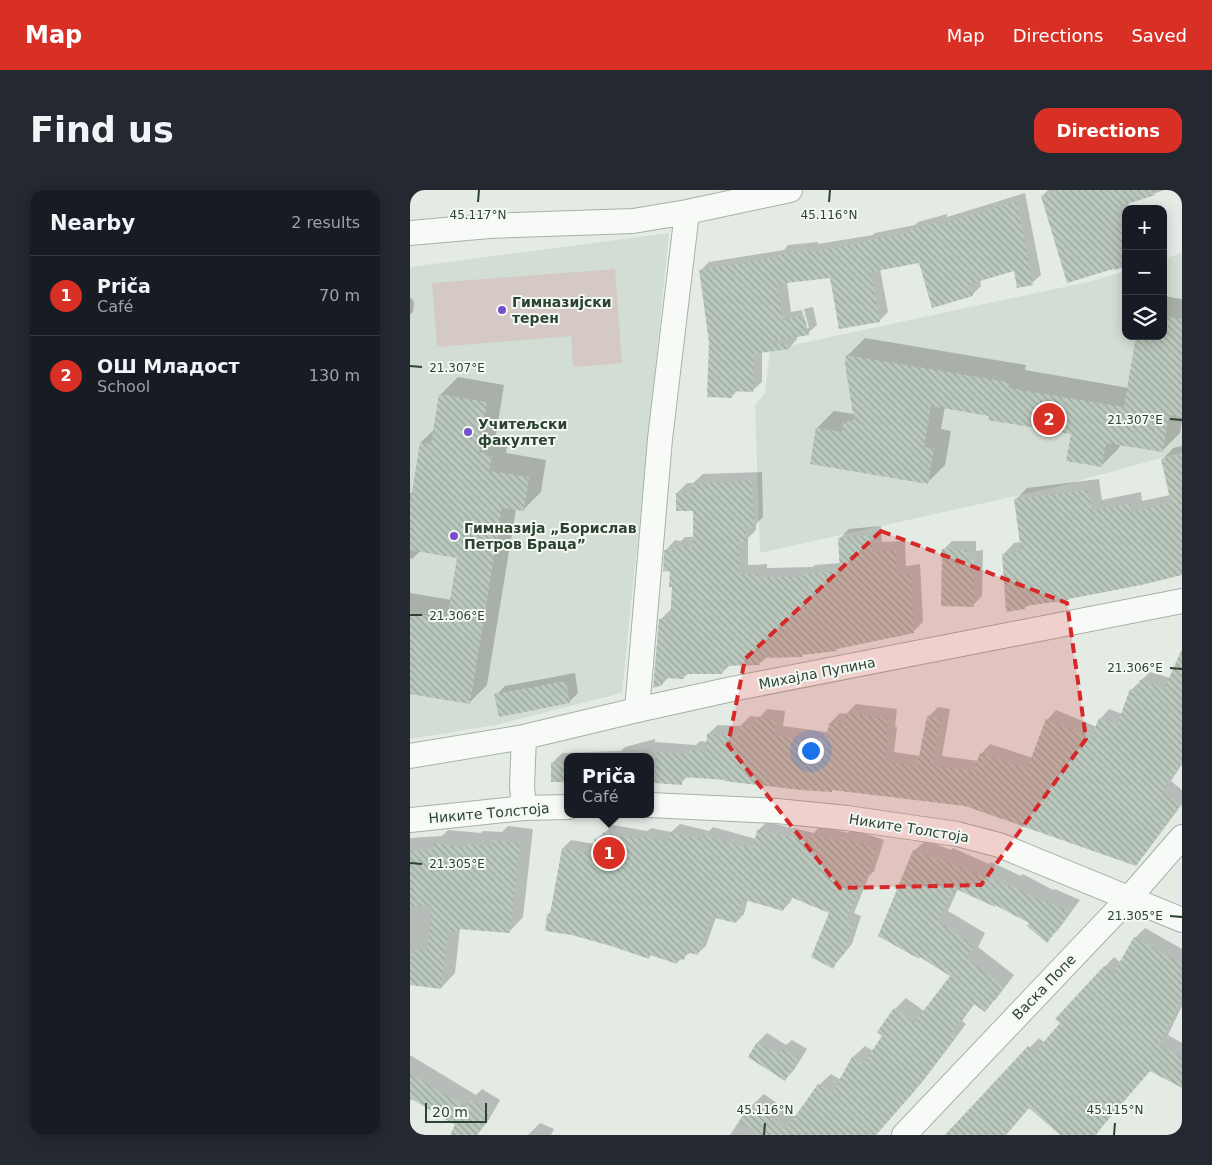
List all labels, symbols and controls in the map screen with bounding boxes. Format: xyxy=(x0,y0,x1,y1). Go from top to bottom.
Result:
text: Map xyxy=(25,21,82,49)
text: Map xyxy=(947,25,985,46)
text: Directions xyxy=(1013,25,1103,46)
text: Saved xyxy=(1131,25,1187,46)
button: Directions xyxy=(1034,108,1182,153)
text: Find us xyxy=(30,110,174,150)
map controls xyxy=(1122,205,1167,340)
button: + xyxy=(1122,205,1167,250)
text: 45.117°N xyxy=(450,208,506,222)
text: 45.116°N xyxy=(801,208,857,222)
text: Nearby xyxy=(50,211,135,235)
text: 2 results xyxy=(291,213,360,232)
button: − xyxy=(1122,250,1167,295)
text: Priča xyxy=(97,275,151,297)
text: 1 xyxy=(60,286,72,305)
text: 70 m xyxy=(319,286,360,305)
place label: Гимназијски терен xyxy=(512,294,612,326)
button: layers xyxy=(1122,295,1167,340)
text: Café xyxy=(97,297,133,316)
marker: Гимназијски терен xyxy=(496,304,508,316)
text: ОШ Младост xyxy=(97,355,240,377)
text: 21.307°E xyxy=(429,361,485,375)
text: 2 xyxy=(60,366,72,385)
text: 130 m xyxy=(309,366,360,385)
text: School xyxy=(97,377,150,396)
pin: 2 xyxy=(1033,400,1065,438)
text: 21.307°E xyxy=(1107,413,1163,427)
place label: Учитељски факултет xyxy=(478,416,567,448)
marker: Учитељски факултет xyxy=(462,426,474,438)
place label: Гимназија „Борислав Петров Браца” xyxy=(464,520,637,552)
marker: Гимназија „Борислав Петров Браца” xyxy=(448,530,460,542)
text: 21.306°E xyxy=(429,609,485,623)
street label: Михајла Пупина xyxy=(757,654,877,692)
text: 21.306°E xyxy=(1107,661,1163,675)
your location xyxy=(798,738,824,764)
popup xyxy=(564,753,654,818)
text: Priča xyxy=(582,765,636,787)
text: Café xyxy=(582,787,619,806)
street label: Никите Толстоја xyxy=(428,800,550,826)
street label: Никите Толстоја xyxy=(848,811,970,845)
pin: 1 xyxy=(593,834,625,872)
text: 21.305°E xyxy=(429,857,485,871)
text: 21.305°E xyxy=(1107,909,1163,923)
street label: Васка Попе xyxy=(1009,951,1079,1023)
scale bar xyxy=(425,1100,488,1123)
text: 45.116°N xyxy=(737,1103,793,1117)
text: 45.115°N xyxy=(1087,1103,1143,1117)
text: 20 m xyxy=(432,1104,468,1120)

